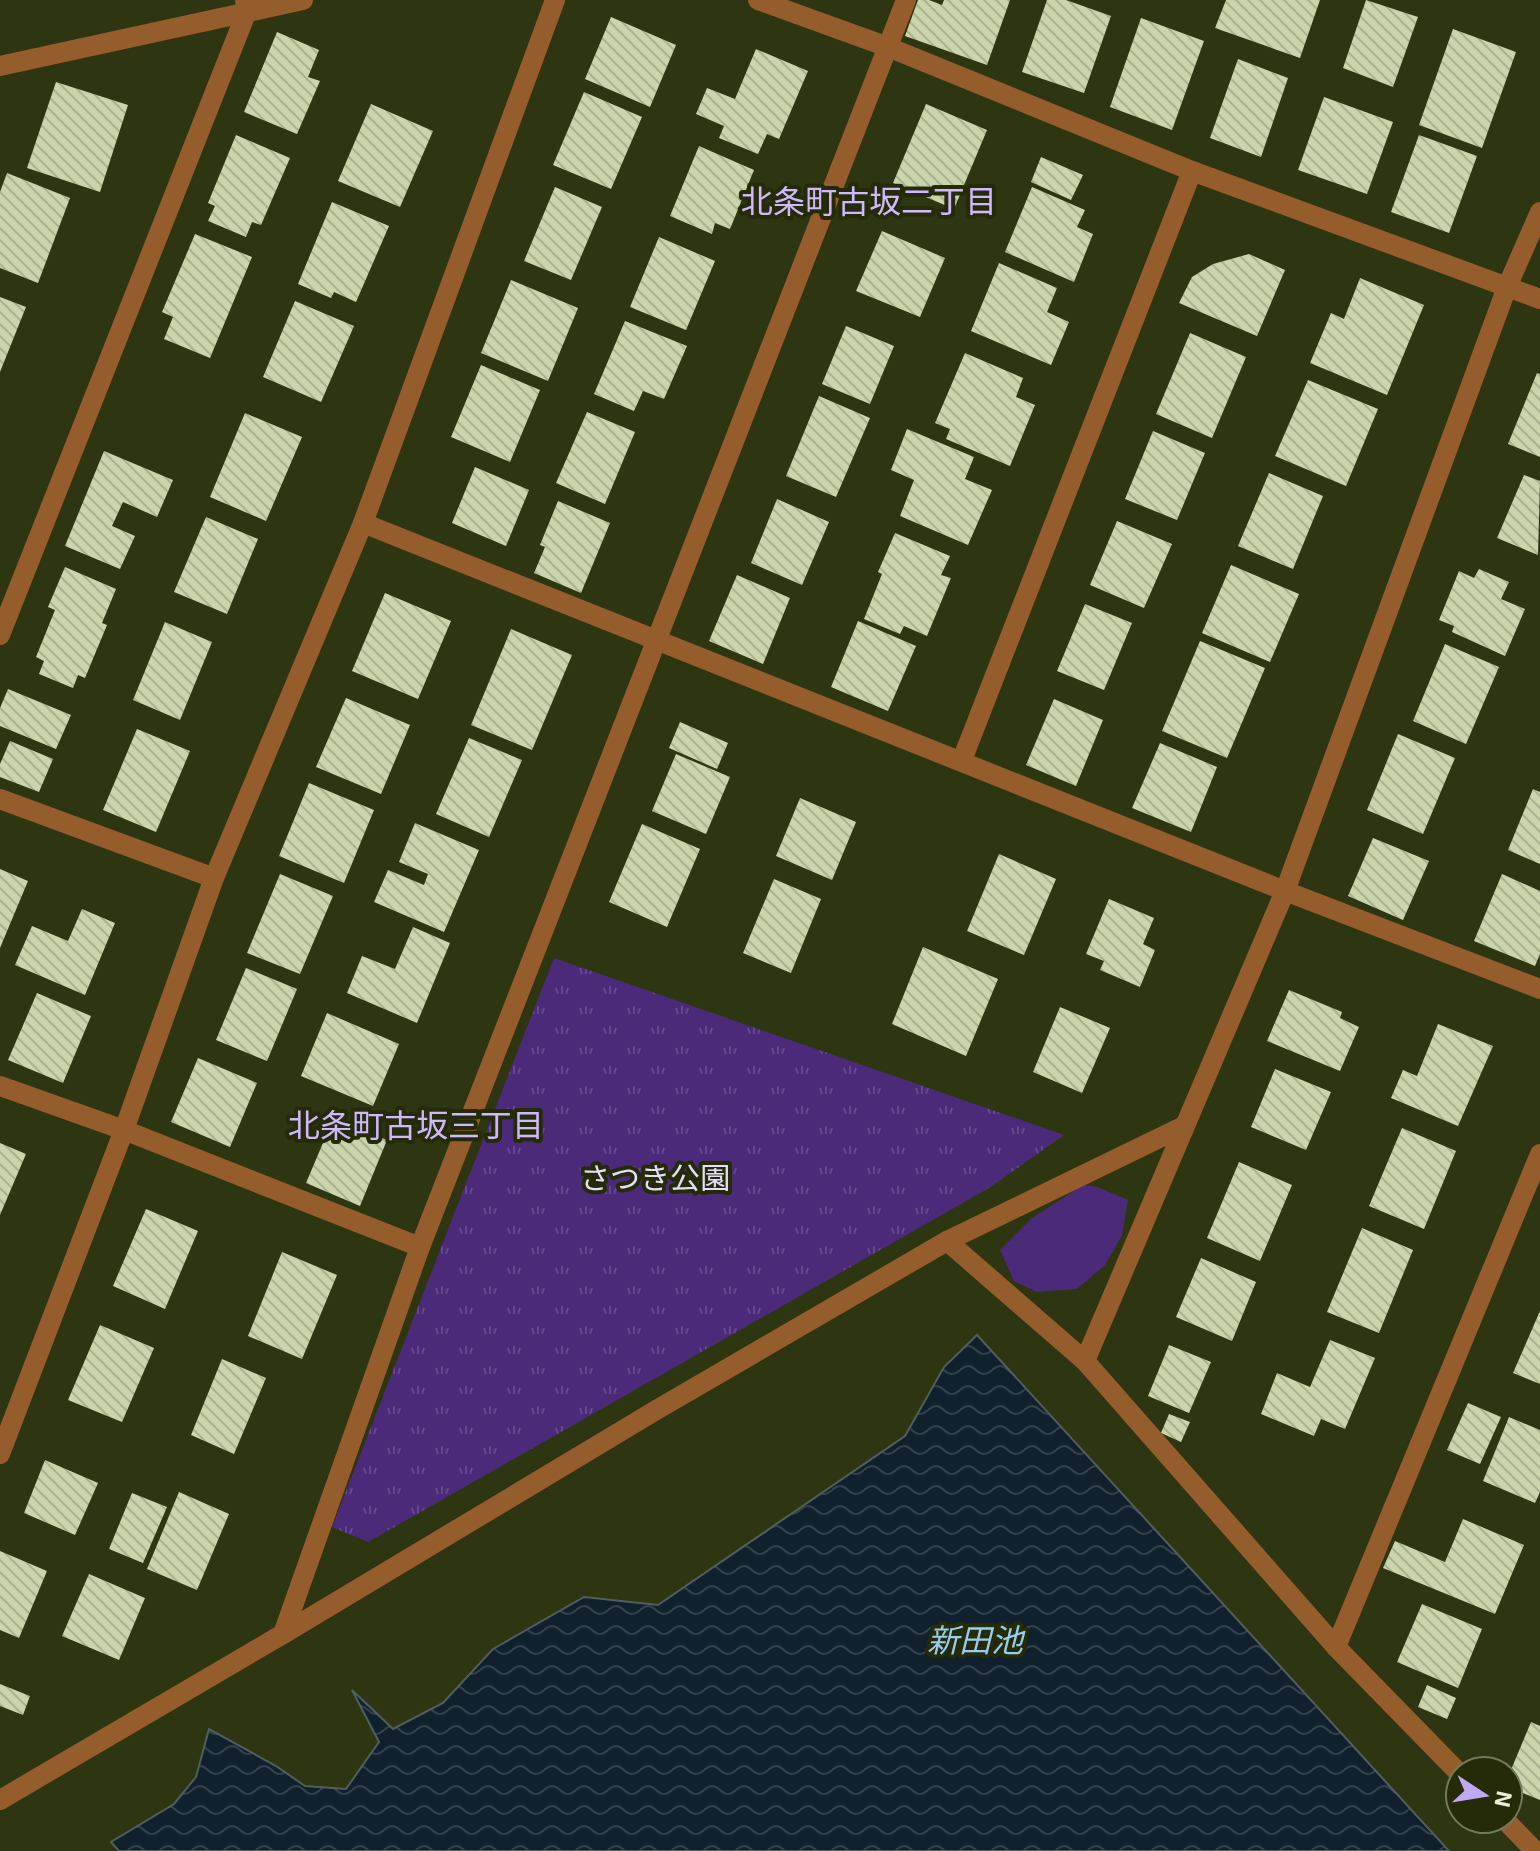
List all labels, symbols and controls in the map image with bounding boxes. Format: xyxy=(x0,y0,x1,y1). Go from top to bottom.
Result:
district label: 北条町古坂二丁目 xyxy=(741,181,997,219)
district label: 北条町古坂三丁目 xyxy=(288,1105,544,1143)
park label: さつき公園 xyxy=(580,1159,730,1195)
water label: 新田池 xyxy=(927,1620,1026,1658)
north arrow xyxy=(1444,1755,1524,1835)
text: N xyxy=(1490,1789,1519,1810)

